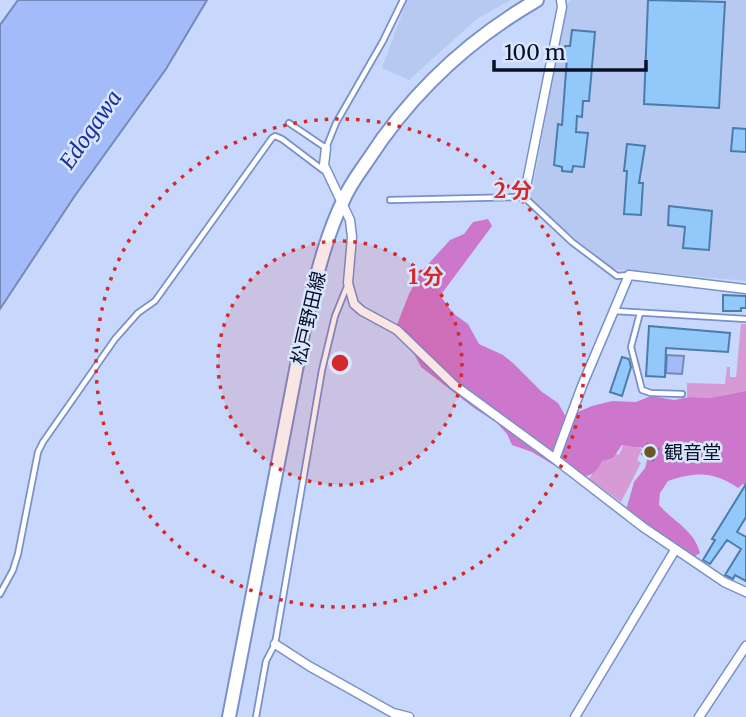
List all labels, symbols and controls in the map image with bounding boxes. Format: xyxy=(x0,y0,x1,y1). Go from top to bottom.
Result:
scale bar xyxy=(494,28,646,72)
text: 100 m xyxy=(504,39,566,66)
water label: Edogawa xyxy=(54,85,127,174)
text: 2 分 xyxy=(494,177,532,204)
text: 1 分 xyxy=(408,263,444,290)
street label: 松戸野田線 xyxy=(286,269,330,367)
centre of rings xyxy=(328,351,352,375)
place label: 観音堂 xyxy=(664,440,721,464)
marker: 観音堂 xyxy=(642,444,658,460)

